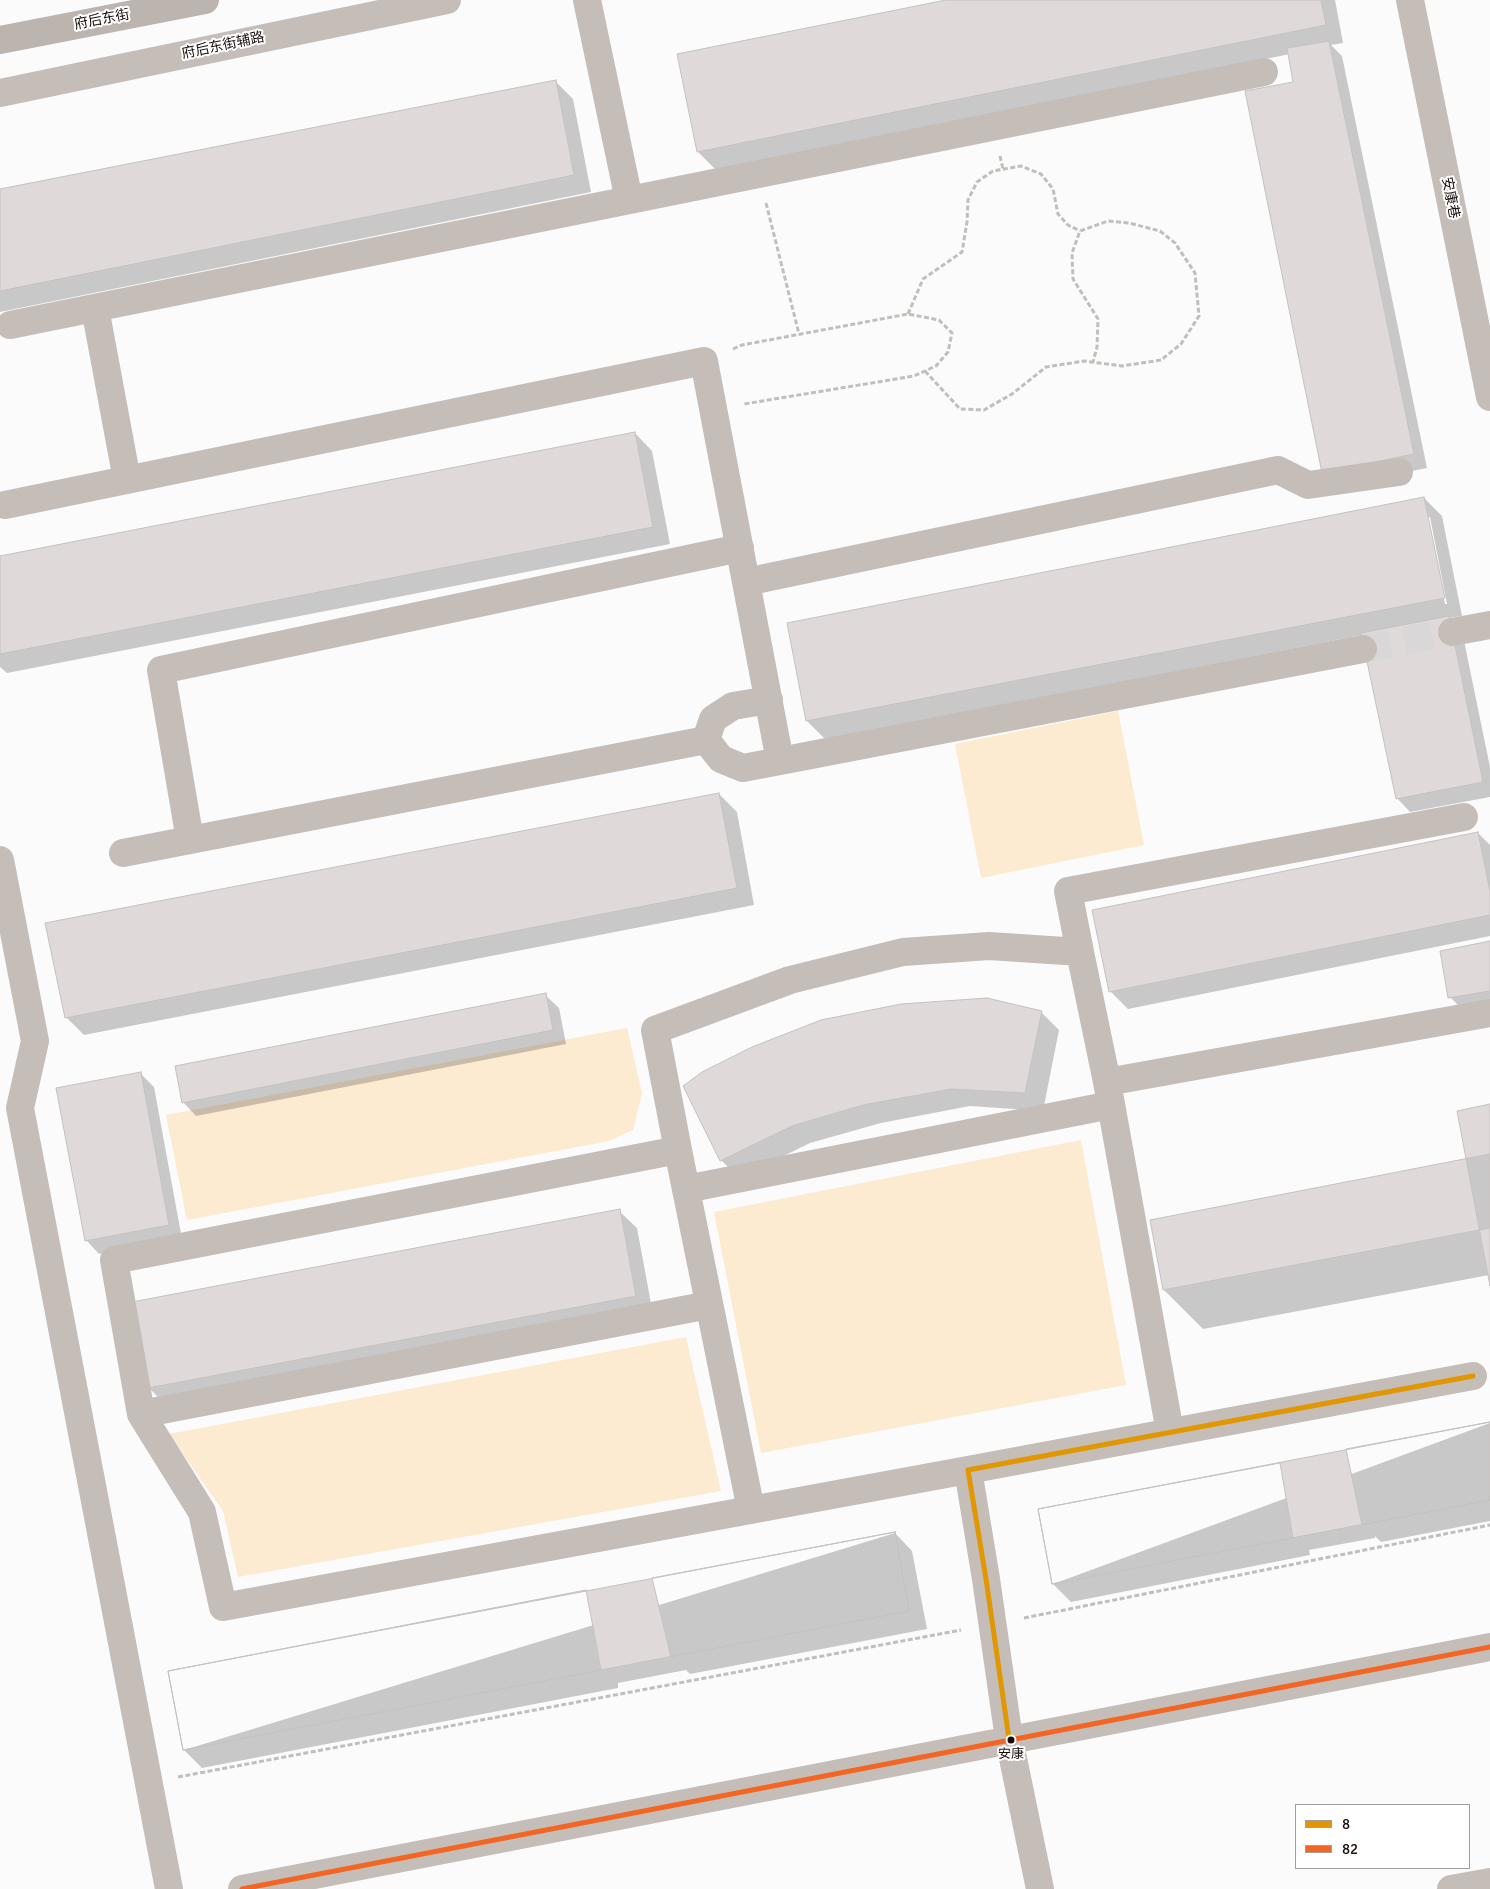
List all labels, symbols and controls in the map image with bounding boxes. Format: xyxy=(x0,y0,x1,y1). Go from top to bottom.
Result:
street label: 府后东街 xyxy=(73,6,131,34)
street label: 府后东街辅路 xyxy=(180,29,266,63)
street label: 安康巷 xyxy=(1438,176,1462,220)
marker: 安康 xyxy=(1006,1735,1016,1745)
place label: 安康 xyxy=(998,1747,1024,1763)
legend xyxy=(1295,1804,1470,1869)
text: 8 xyxy=(1342,1815,1350,1833)
text: 82 xyxy=(1342,1840,1358,1858)

